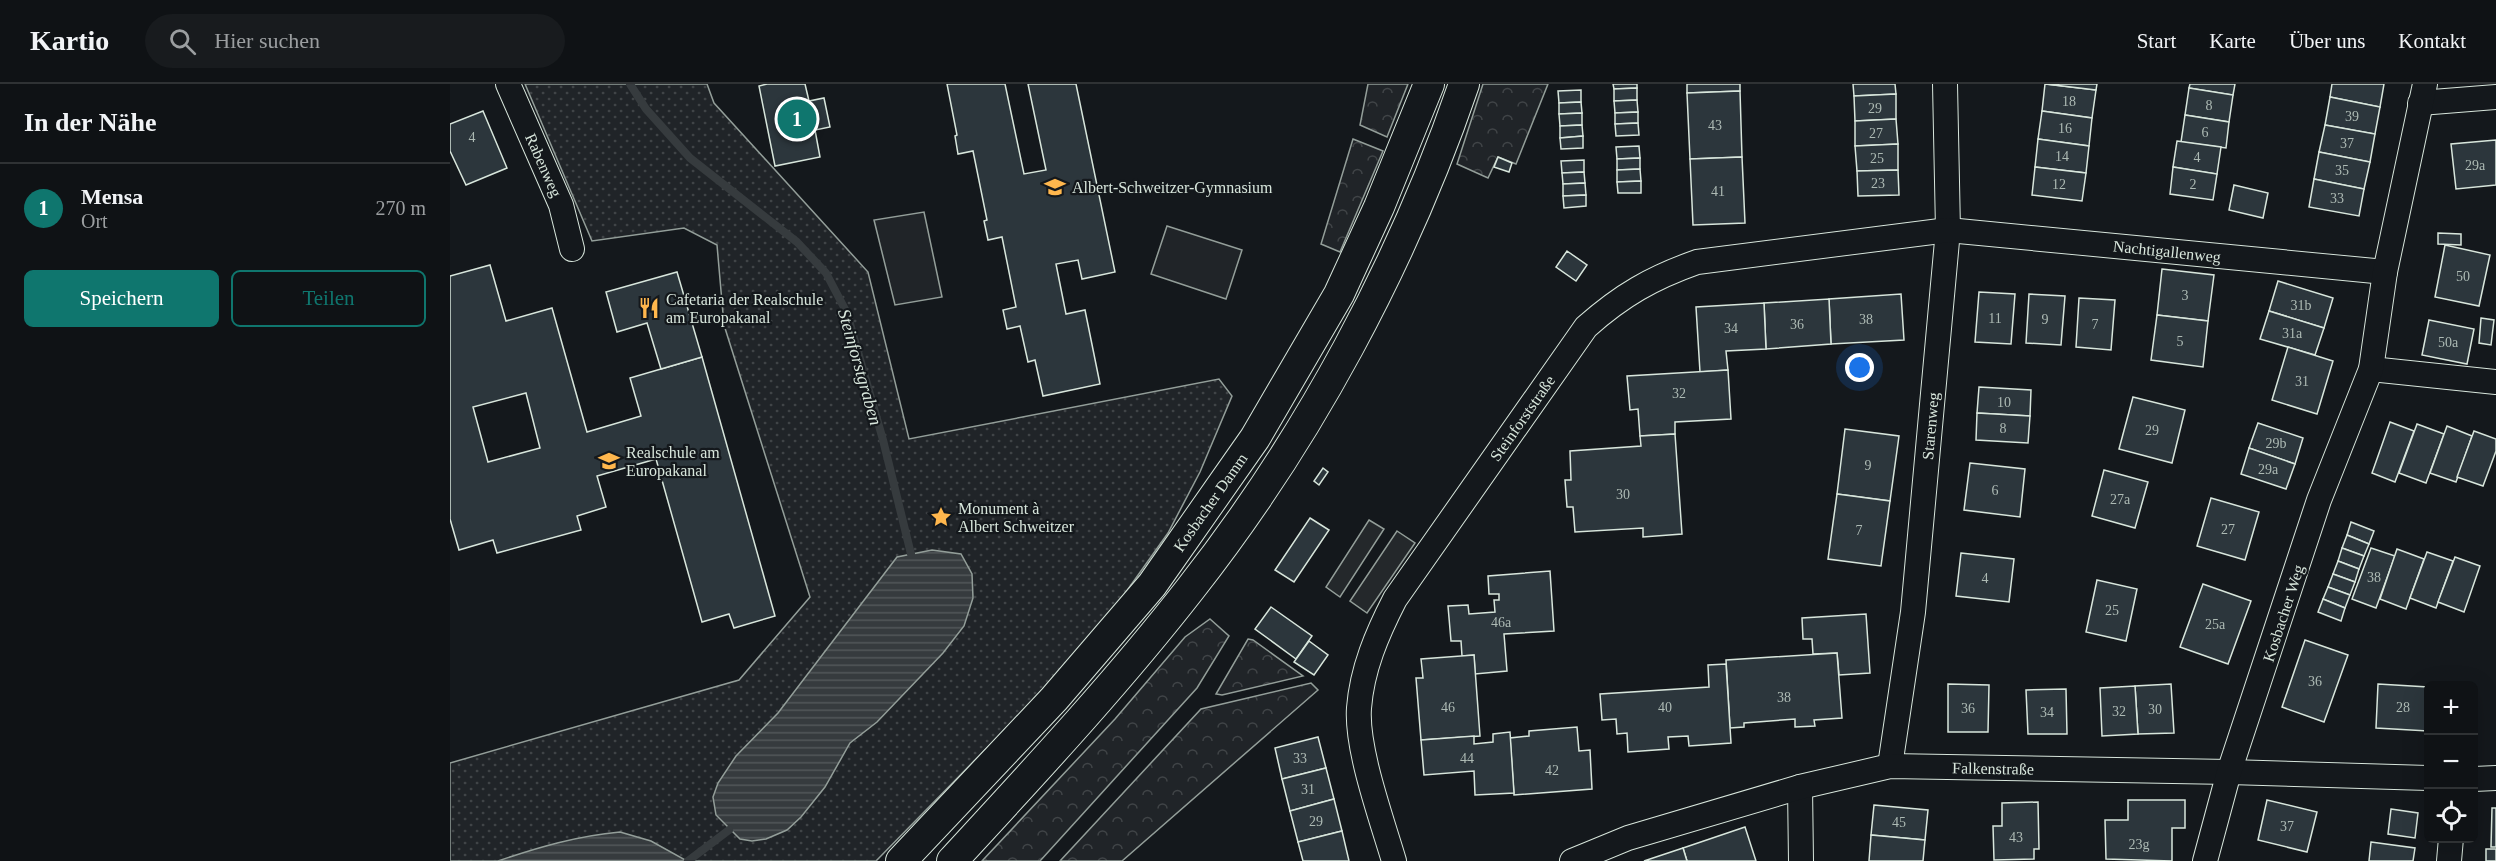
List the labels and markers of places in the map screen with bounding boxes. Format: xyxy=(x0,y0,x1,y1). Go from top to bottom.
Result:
pin: 1 xyxy=(778,96,816,141)
school or university icon: Albert-Schweitzer-Gymnasium xyxy=(1043,175,1067,199)
place label: Albert-Schweitzer-Gymnasium xyxy=(1072,179,1273,197)
place label: Cafetaria der Realschule am Europakanal xyxy=(666,291,823,327)
restaurant icon: Cafetaria der Realschule am Europakanal xyxy=(637,296,661,320)
place label: Realschule am Europakanal xyxy=(626,444,720,480)
school or university icon: Realschule am Europakanal xyxy=(597,449,621,473)
place label: Monument à Albert Schweitzer xyxy=(958,500,1075,535)
place icon: Monument à Albert Schweitzer xyxy=(929,505,953,529)

